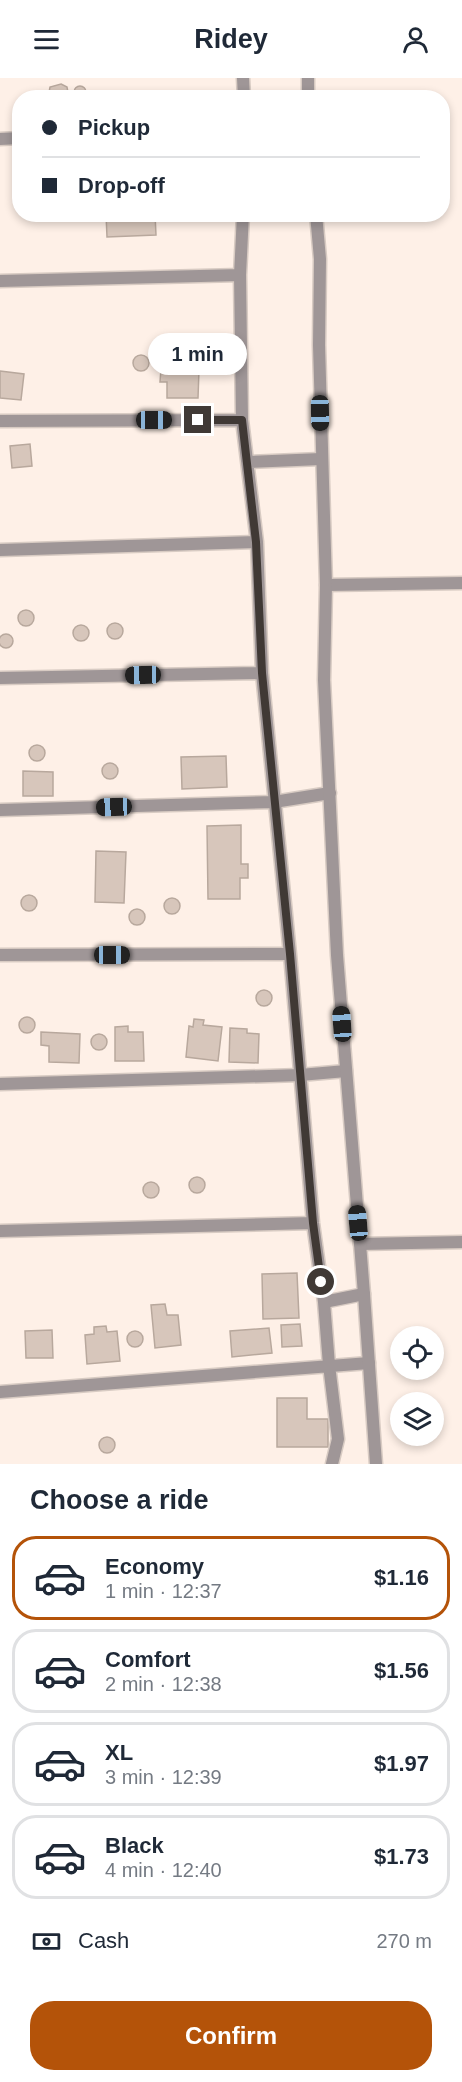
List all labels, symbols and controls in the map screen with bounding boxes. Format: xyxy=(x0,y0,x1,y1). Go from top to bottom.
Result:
icon: menu xyxy=(30,23,63,56)
icon: person xyxy=(399,23,432,56)
text: Ridey xyxy=(194,24,268,54)
text: Pickup xyxy=(78,115,150,140)
text: Drop-off xyxy=(78,173,165,198)
callout: 1 min xyxy=(148,333,248,375)
text: 1 min xyxy=(171,343,224,365)
car xyxy=(311,395,329,431)
route end xyxy=(184,406,211,433)
car xyxy=(136,411,172,429)
car xyxy=(125,666,161,684)
car xyxy=(96,797,132,817)
car xyxy=(94,946,130,964)
car xyxy=(332,1005,352,1043)
car xyxy=(347,1204,369,1242)
route start xyxy=(307,1268,334,1295)
map controls xyxy=(390,1326,444,1446)
button: locate xyxy=(390,1326,444,1380)
button: layers xyxy=(390,1392,444,1446)
text: Choose a ride xyxy=(30,1485,209,1515)
icon: car xyxy=(33,1551,87,1605)
text: Economy xyxy=(105,1554,204,1579)
text: $1.16 xyxy=(374,1565,429,1590)
text: 1 min · 12:37 xyxy=(105,1580,222,1602)
icon: car xyxy=(33,1644,87,1698)
text: Comfort xyxy=(105,1647,191,1672)
text: $1.56 xyxy=(374,1658,429,1683)
text: 2 min · 12:38 xyxy=(105,1673,222,1695)
icon: car xyxy=(33,1737,87,1791)
text: XL xyxy=(105,1740,133,1765)
text: $1.97 xyxy=(374,1751,429,1776)
text: 3 min · 12:39 xyxy=(105,1766,222,1788)
icon: car xyxy=(33,1830,87,1884)
text: Black xyxy=(105,1833,164,1858)
text: $1.73 xyxy=(374,1844,429,1869)
text: 4 min · 12:40 xyxy=(105,1859,222,1881)
icon: cash xyxy=(30,1925,63,1958)
text: Cash xyxy=(78,1928,129,1953)
text: 270 m xyxy=(376,1930,432,1952)
button: Confirm xyxy=(30,2001,432,2070)

